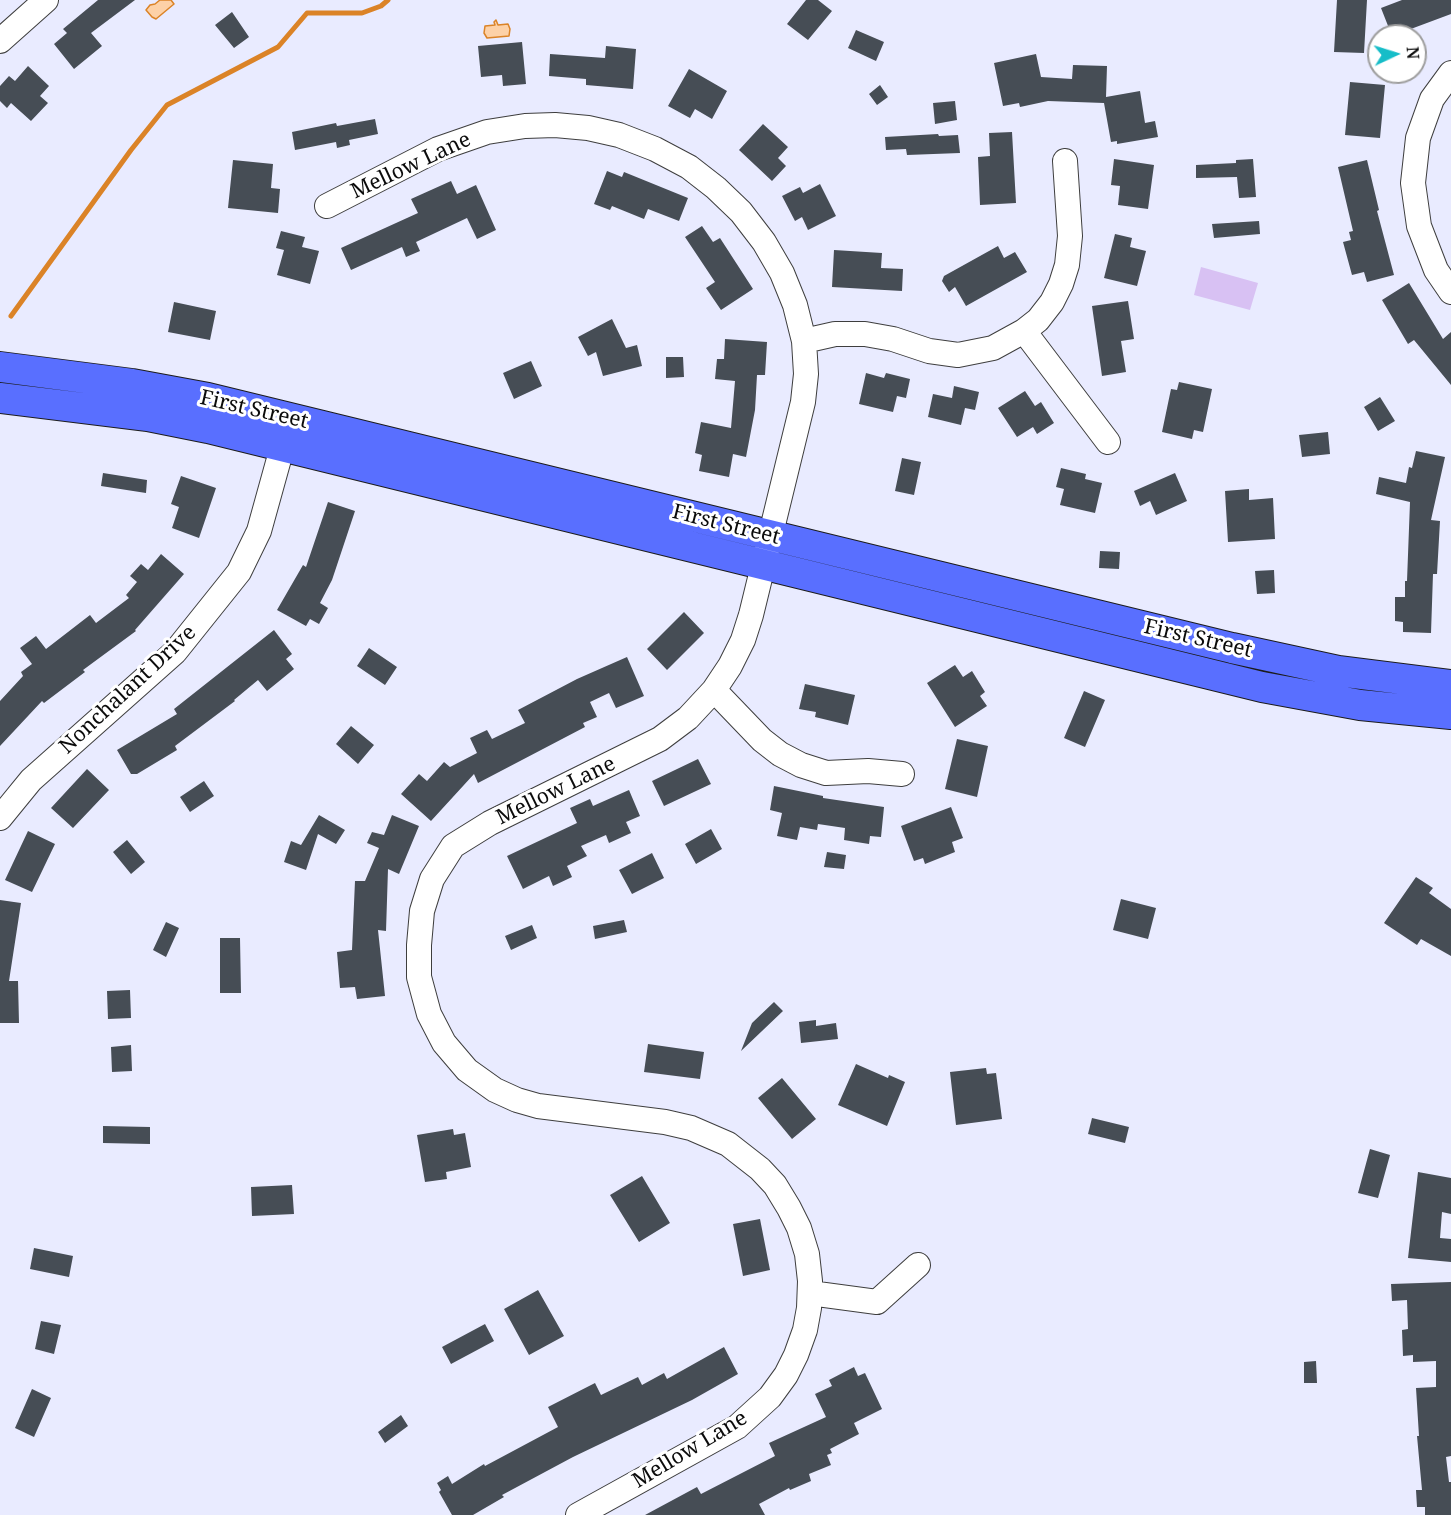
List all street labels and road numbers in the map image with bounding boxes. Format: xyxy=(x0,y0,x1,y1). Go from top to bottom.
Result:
street label: Mellow Lane xyxy=(347,127,475,205)
street label: First Street xyxy=(198,385,310,435)
street label: First Street xyxy=(670,499,782,551)
street label: First Street xyxy=(1142,614,1254,664)
street label: Nonchalant Drive xyxy=(55,620,201,760)
street label: Mellow Lane xyxy=(492,751,620,831)
street label: Mellow Lane xyxy=(628,1406,752,1494)

